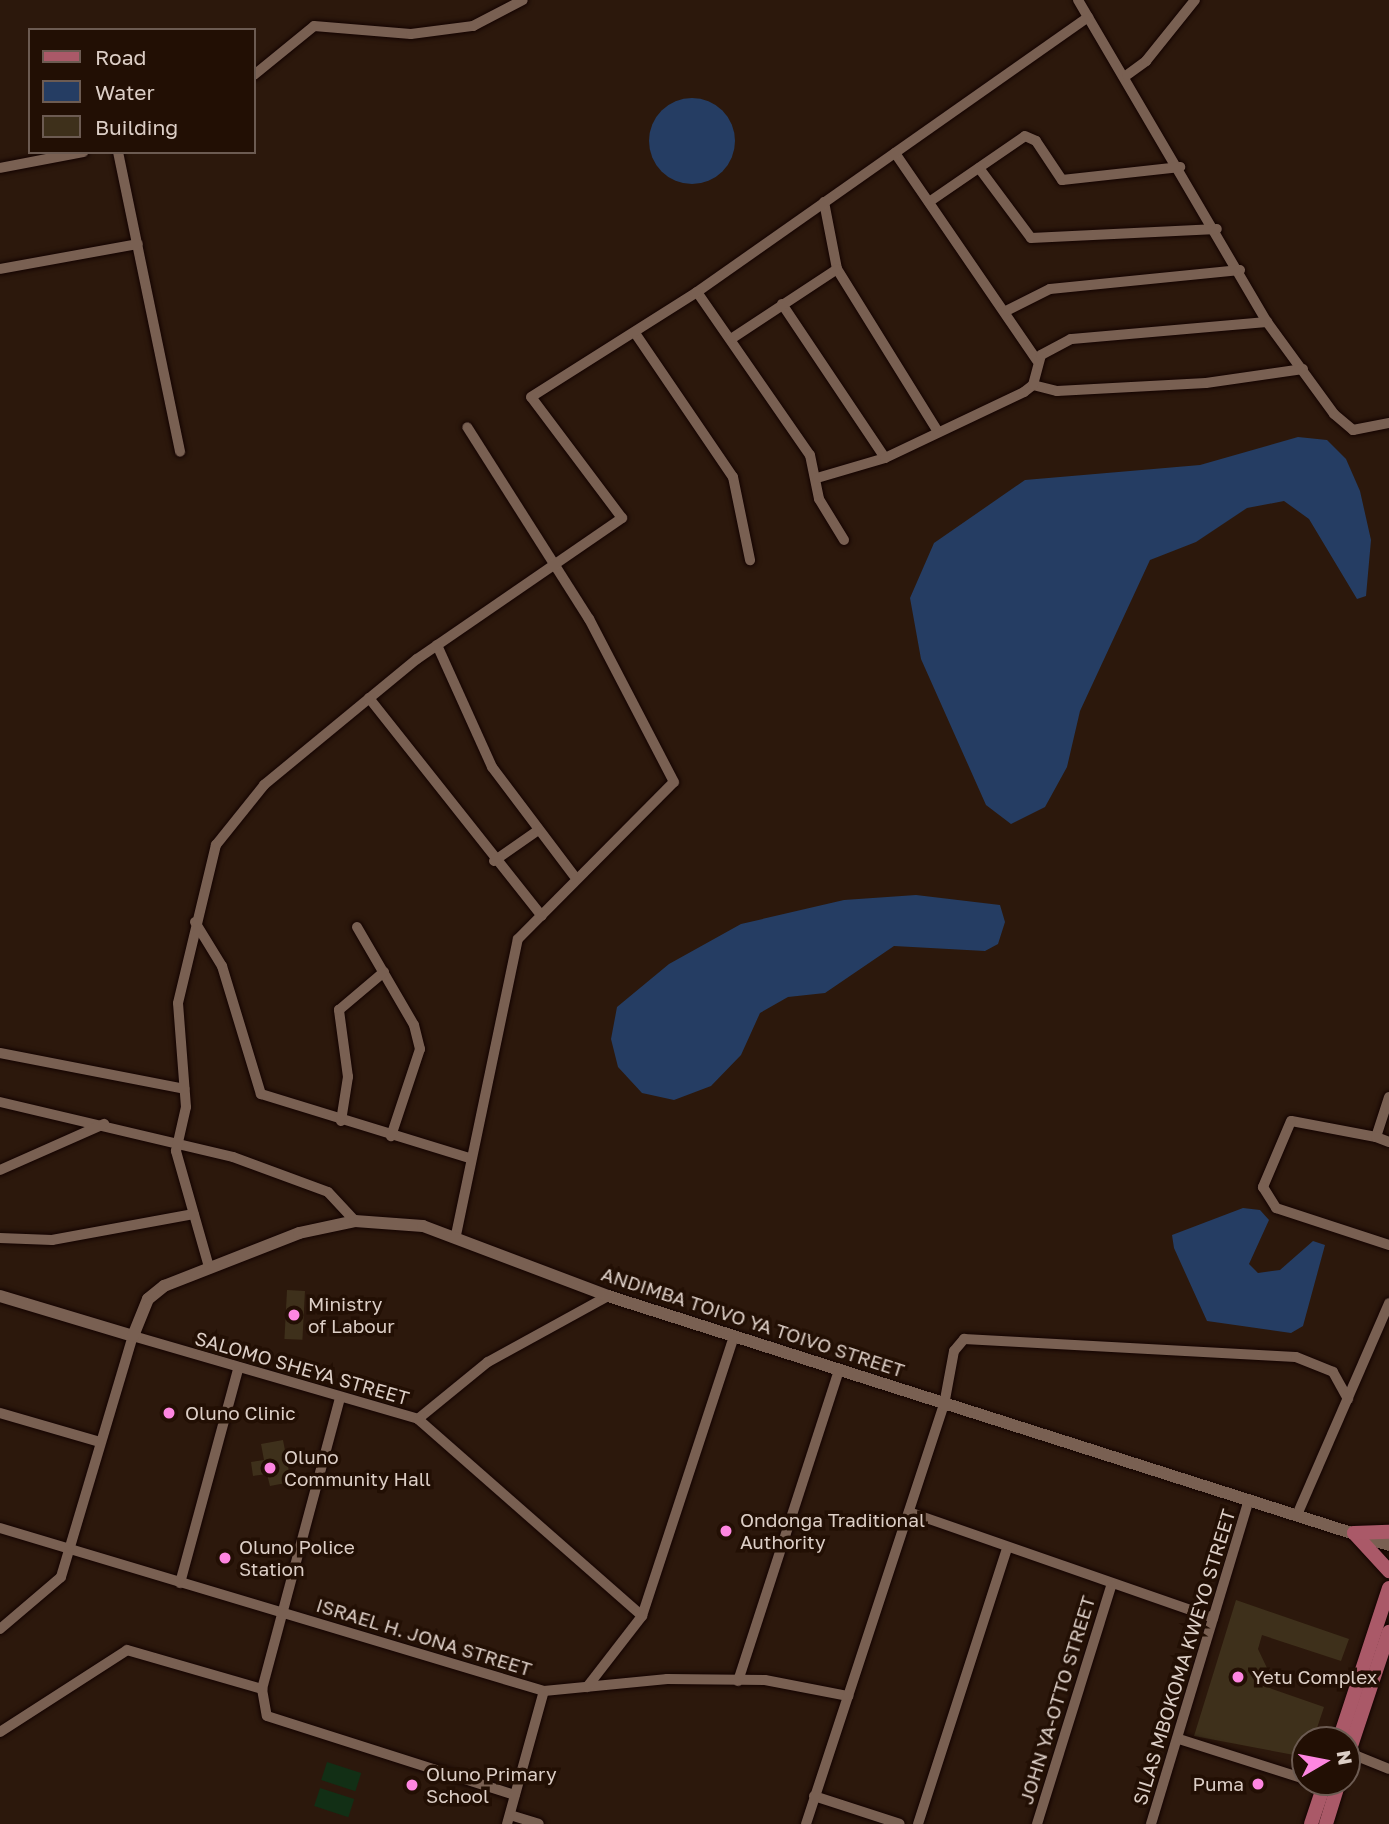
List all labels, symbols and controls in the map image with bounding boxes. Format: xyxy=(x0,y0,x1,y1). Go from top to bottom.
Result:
legend xyxy=(28,28,256,154)
text: Road xyxy=(95,44,146,70)
text: Water xyxy=(95,79,155,105)
text: Building xyxy=(95,114,178,140)
street label: ANDIMBA TOIVO YA TOIVO STREET xyxy=(599,1262,907,1382)
place label: Ministry of Labour xyxy=(308,1293,395,1337)
marker: Ministry of Labour xyxy=(286,1307,302,1323)
street label: SALOMO SHEYA STREET xyxy=(192,1326,412,1410)
place label: Oluno Clinic xyxy=(185,1402,296,1424)
marker: Oluno Clinic xyxy=(159,1403,179,1423)
place label: Oluno Community Hall xyxy=(284,1446,431,1490)
marker: Oluno Community Hall xyxy=(262,1460,278,1476)
street label: SILAS MBOKOMA KWEYO STREET xyxy=(1128,1506,1240,1808)
place label: Ondonga Traditional Authority xyxy=(740,1509,925,1553)
marker: Ondonga Traditional Authority xyxy=(718,1523,734,1539)
place label: Oluno Police Station xyxy=(239,1536,355,1580)
marker: Oluno Police Station xyxy=(217,1550,233,1566)
street label: ISRAEL H. JONA STREET xyxy=(313,1593,535,1681)
street label: JOHN YA-OTTO STREET xyxy=(1014,1593,1100,1807)
place label: Yetu Complex xyxy=(1252,1666,1377,1688)
marker: Yetu Complex xyxy=(1230,1669,1246,1685)
north arrow xyxy=(1291,1726,1361,1796)
text: N xyxy=(1333,1748,1358,1767)
place label: Oluno Primary School xyxy=(426,1763,557,1807)
place label: Puma xyxy=(1193,1773,1244,1795)
marker: Puma xyxy=(1250,1776,1266,1792)
marker: Oluno Primary School xyxy=(404,1777,420,1793)

